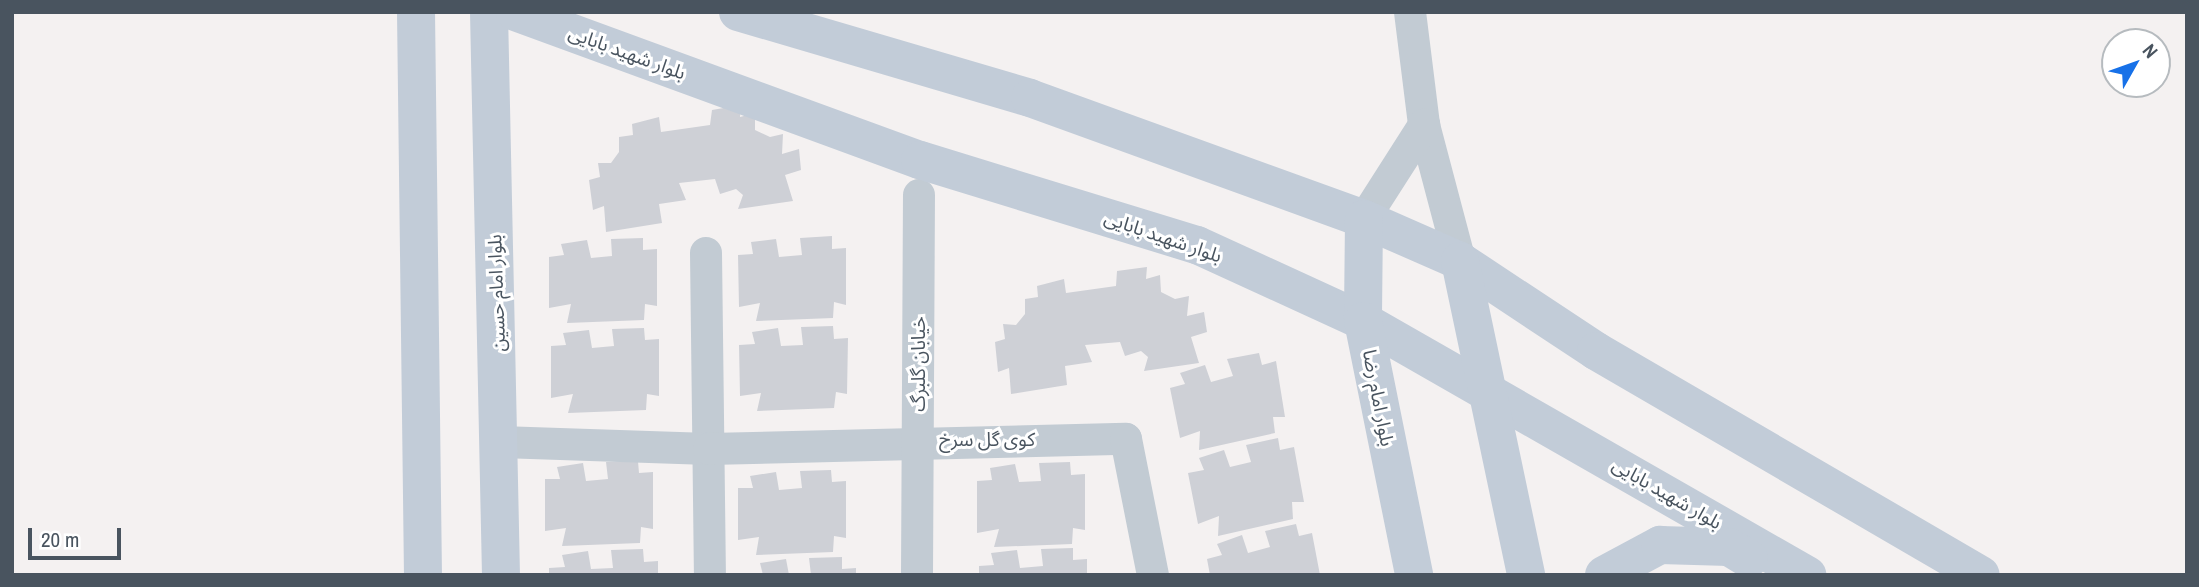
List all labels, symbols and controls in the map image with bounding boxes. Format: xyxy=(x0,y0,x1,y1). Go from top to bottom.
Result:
street label: بلوار شهید بابایی xyxy=(565,21,689,85)
north arrow xyxy=(2101,28,2171,98)
text: N xyxy=(2137,38,2164,63)
street label: بلوار شهید بابایی xyxy=(1101,206,1225,268)
street label: بلوار امام حسین xyxy=(484,234,510,352)
street label: خیابان گلبرگ xyxy=(908,316,930,412)
street label: بلوار امام رضا xyxy=(1357,348,1399,448)
street label: کوی گل سرخ xyxy=(939,429,1035,451)
street label: بلوار شهید بابایی xyxy=(1608,453,1726,535)
scale bar xyxy=(32,514,124,558)
text: 20 m xyxy=(41,525,79,554)

